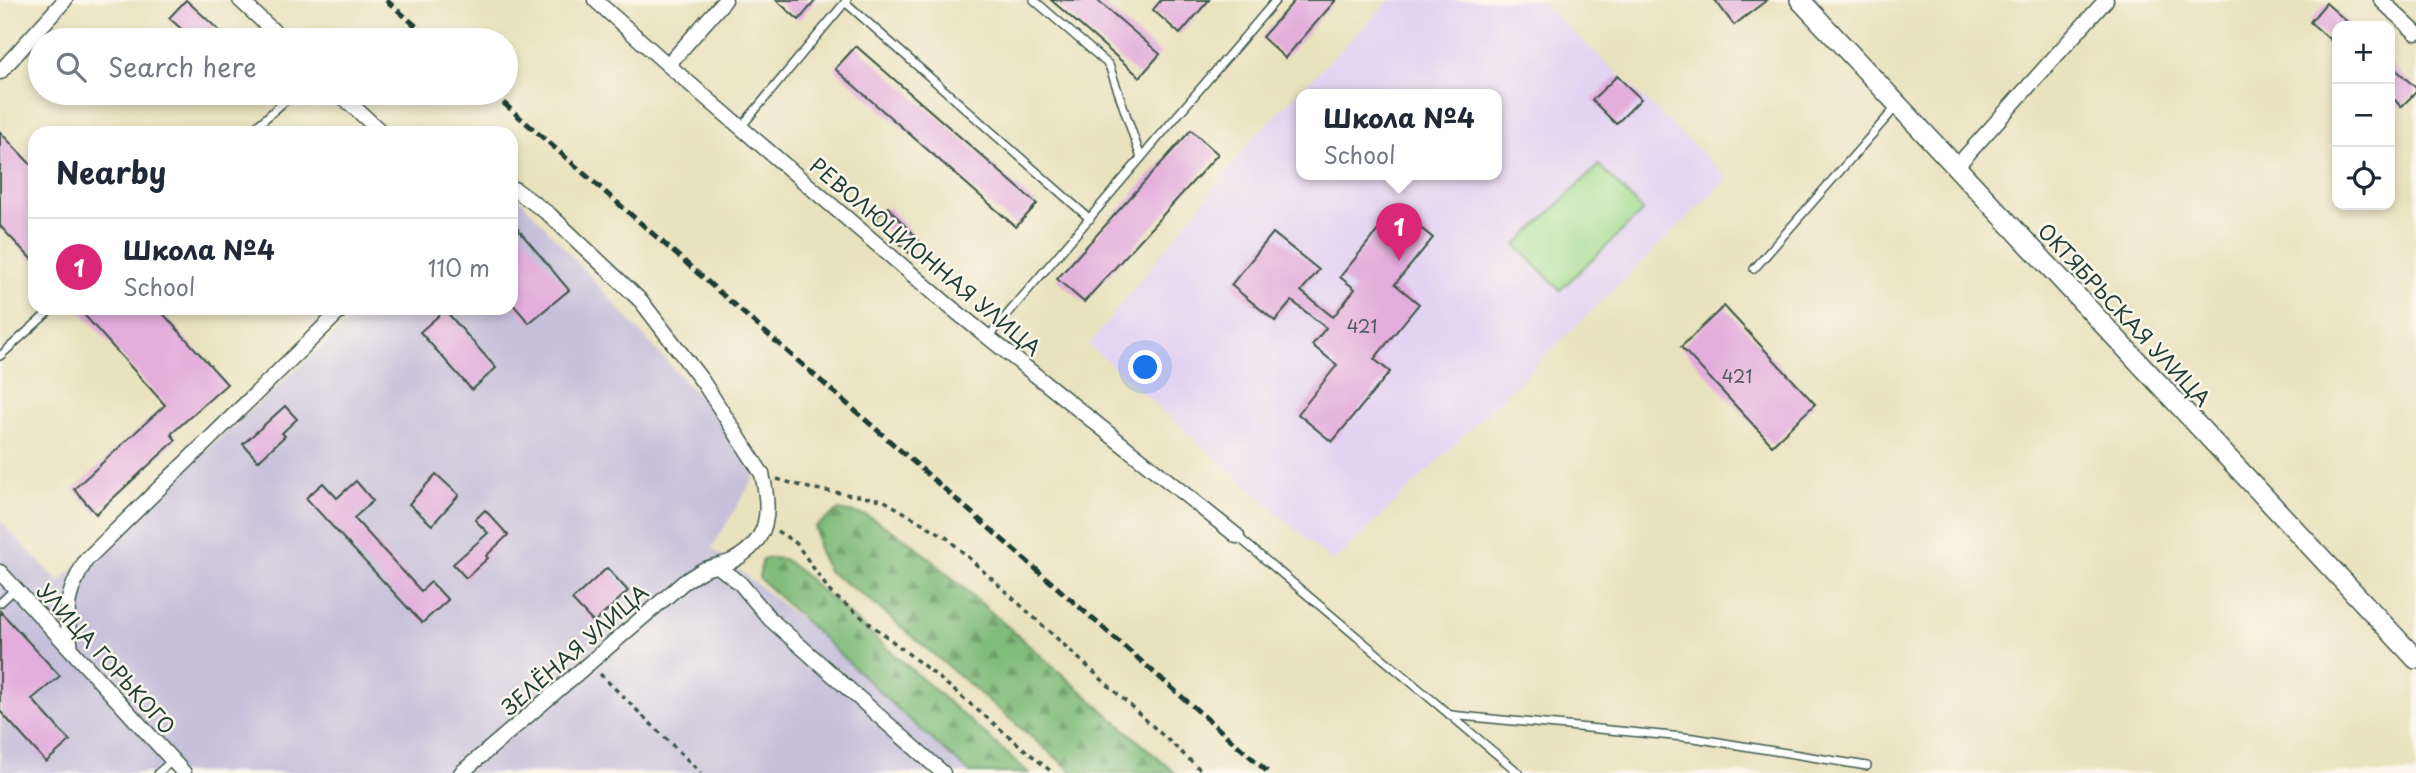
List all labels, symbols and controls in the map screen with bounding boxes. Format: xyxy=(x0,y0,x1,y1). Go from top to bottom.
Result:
map controls xyxy=(2332,21,2395,210)
button: + xyxy=(2332,21,2395,84)
search box xyxy=(28,28,518,105)
text: Search here xyxy=(108,47,257,86)
icon: search xyxy=(52,48,90,86)
button: − xyxy=(2332,84,2395,147)
popup xyxy=(1296,89,1502,180)
text: Школа №4 xyxy=(1323,98,1475,137)
text: School xyxy=(1323,137,1396,172)
button: locate xyxy=(2332,147,2395,210)
text: Nearby xyxy=(56,149,166,194)
street label: РЕВОЛЮЦИОННАЯ УЛИЦА xyxy=(803,149,1049,363)
pin: 1 xyxy=(1376,203,1422,261)
street label: ОКТЯБРЬСКАЯ УЛИЦА xyxy=(2031,215,2219,413)
text: Школа №4 xyxy=(123,230,275,269)
text: 1 xyxy=(74,250,85,285)
text: 110 m xyxy=(428,250,490,285)
text: School xyxy=(123,269,195,304)
house number: 421 xyxy=(1347,312,1377,339)
your location xyxy=(1128,350,1162,384)
house number: 421 xyxy=(1722,362,1752,389)
street label: УЛИЦА ГОРЬКОГО xyxy=(30,575,184,741)
street label: ЗЕЛЁНАЯ УЛИЦА xyxy=(493,576,655,722)

